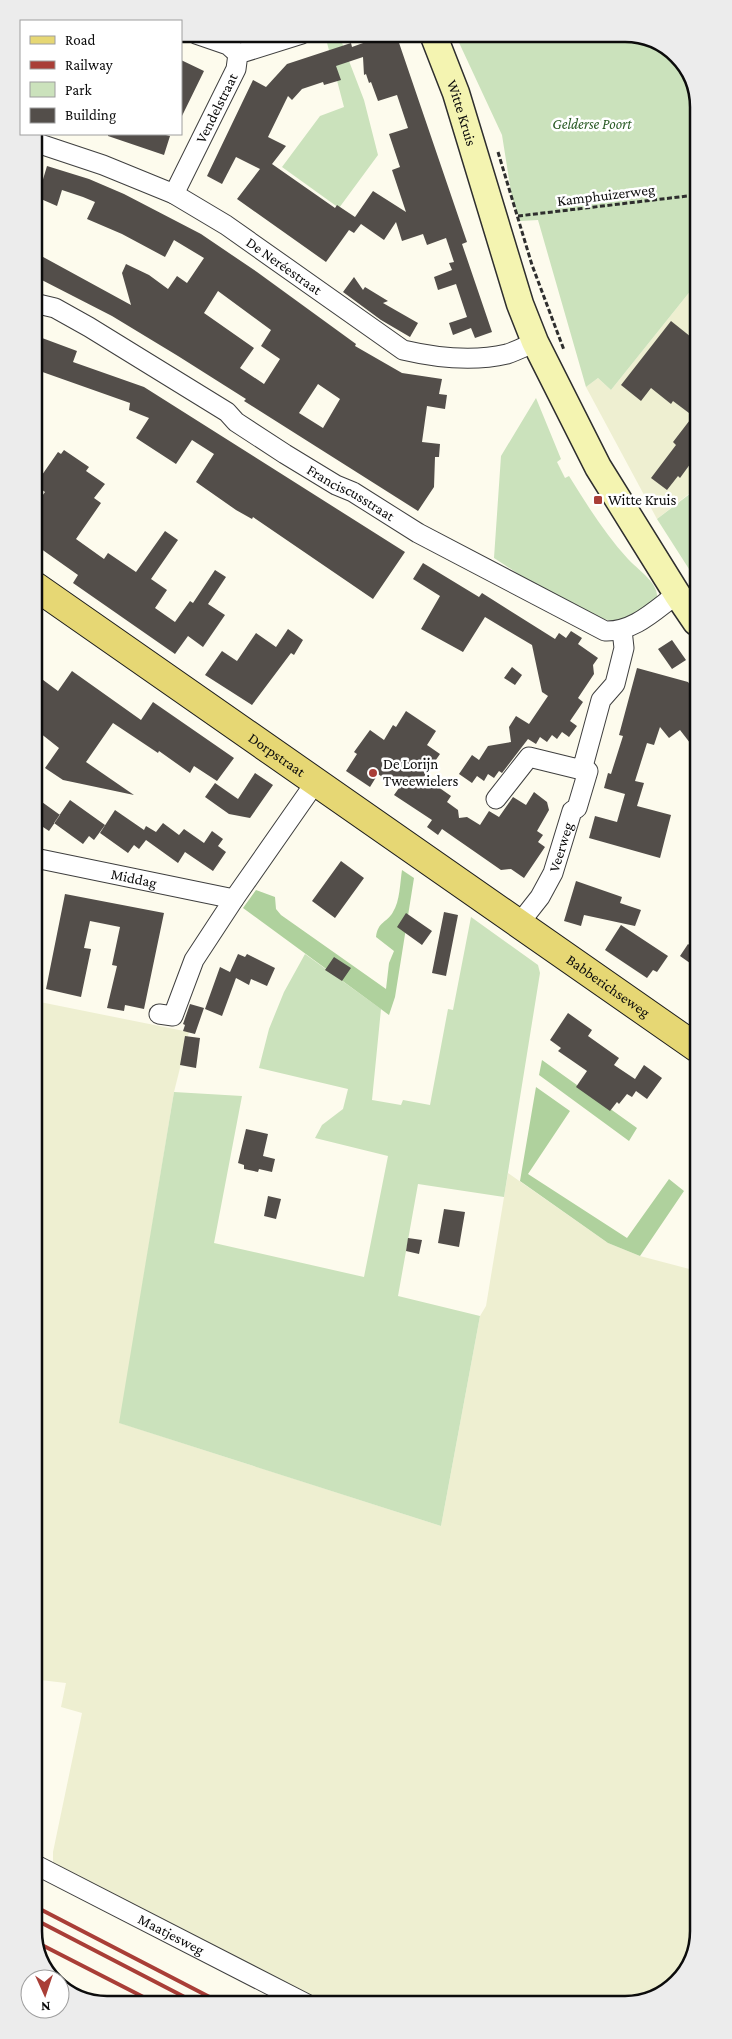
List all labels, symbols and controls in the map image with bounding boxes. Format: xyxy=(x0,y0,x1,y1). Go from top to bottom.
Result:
legend xyxy=(20,20,182,135)
text: Road xyxy=(65,32,96,48)
text: Railway xyxy=(65,57,113,74)
street label: Vendelstraat xyxy=(193,70,241,146)
street label: Witte Kruis xyxy=(444,77,480,148)
text: Park xyxy=(65,82,92,98)
text: Building xyxy=(65,107,116,124)
park label: Gelderse Poort xyxy=(552,116,632,132)
street label: Kamphuizerweg xyxy=(556,181,656,210)
street label: De Neréestraat xyxy=(243,234,326,299)
street label: Franciscusstraat xyxy=(304,461,398,525)
place label: Witte Kruis xyxy=(608,492,677,508)
marker: Witte Kruis xyxy=(592,494,604,506)
street label: Dorpstraat xyxy=(245,730,309,781)
place label: De Lorijn Tweewielers xyxy=(383,756,459,789)
marker: De Lorijn Tweewielers xyxy=(367,767,379,779)
street label: Veerweg xyxy=(546,820,577,874)
street label: Middag xyxy=(110,866,158,892)
street label: Babberichseweg xyxy=(563,951,653,1021)
street label: Maatjesweg xyxy=(135,1911,207,1959)
north arrow xyxy=(20,1969,70,2019)
text: N xyxy=(40,1999,51,2015)

